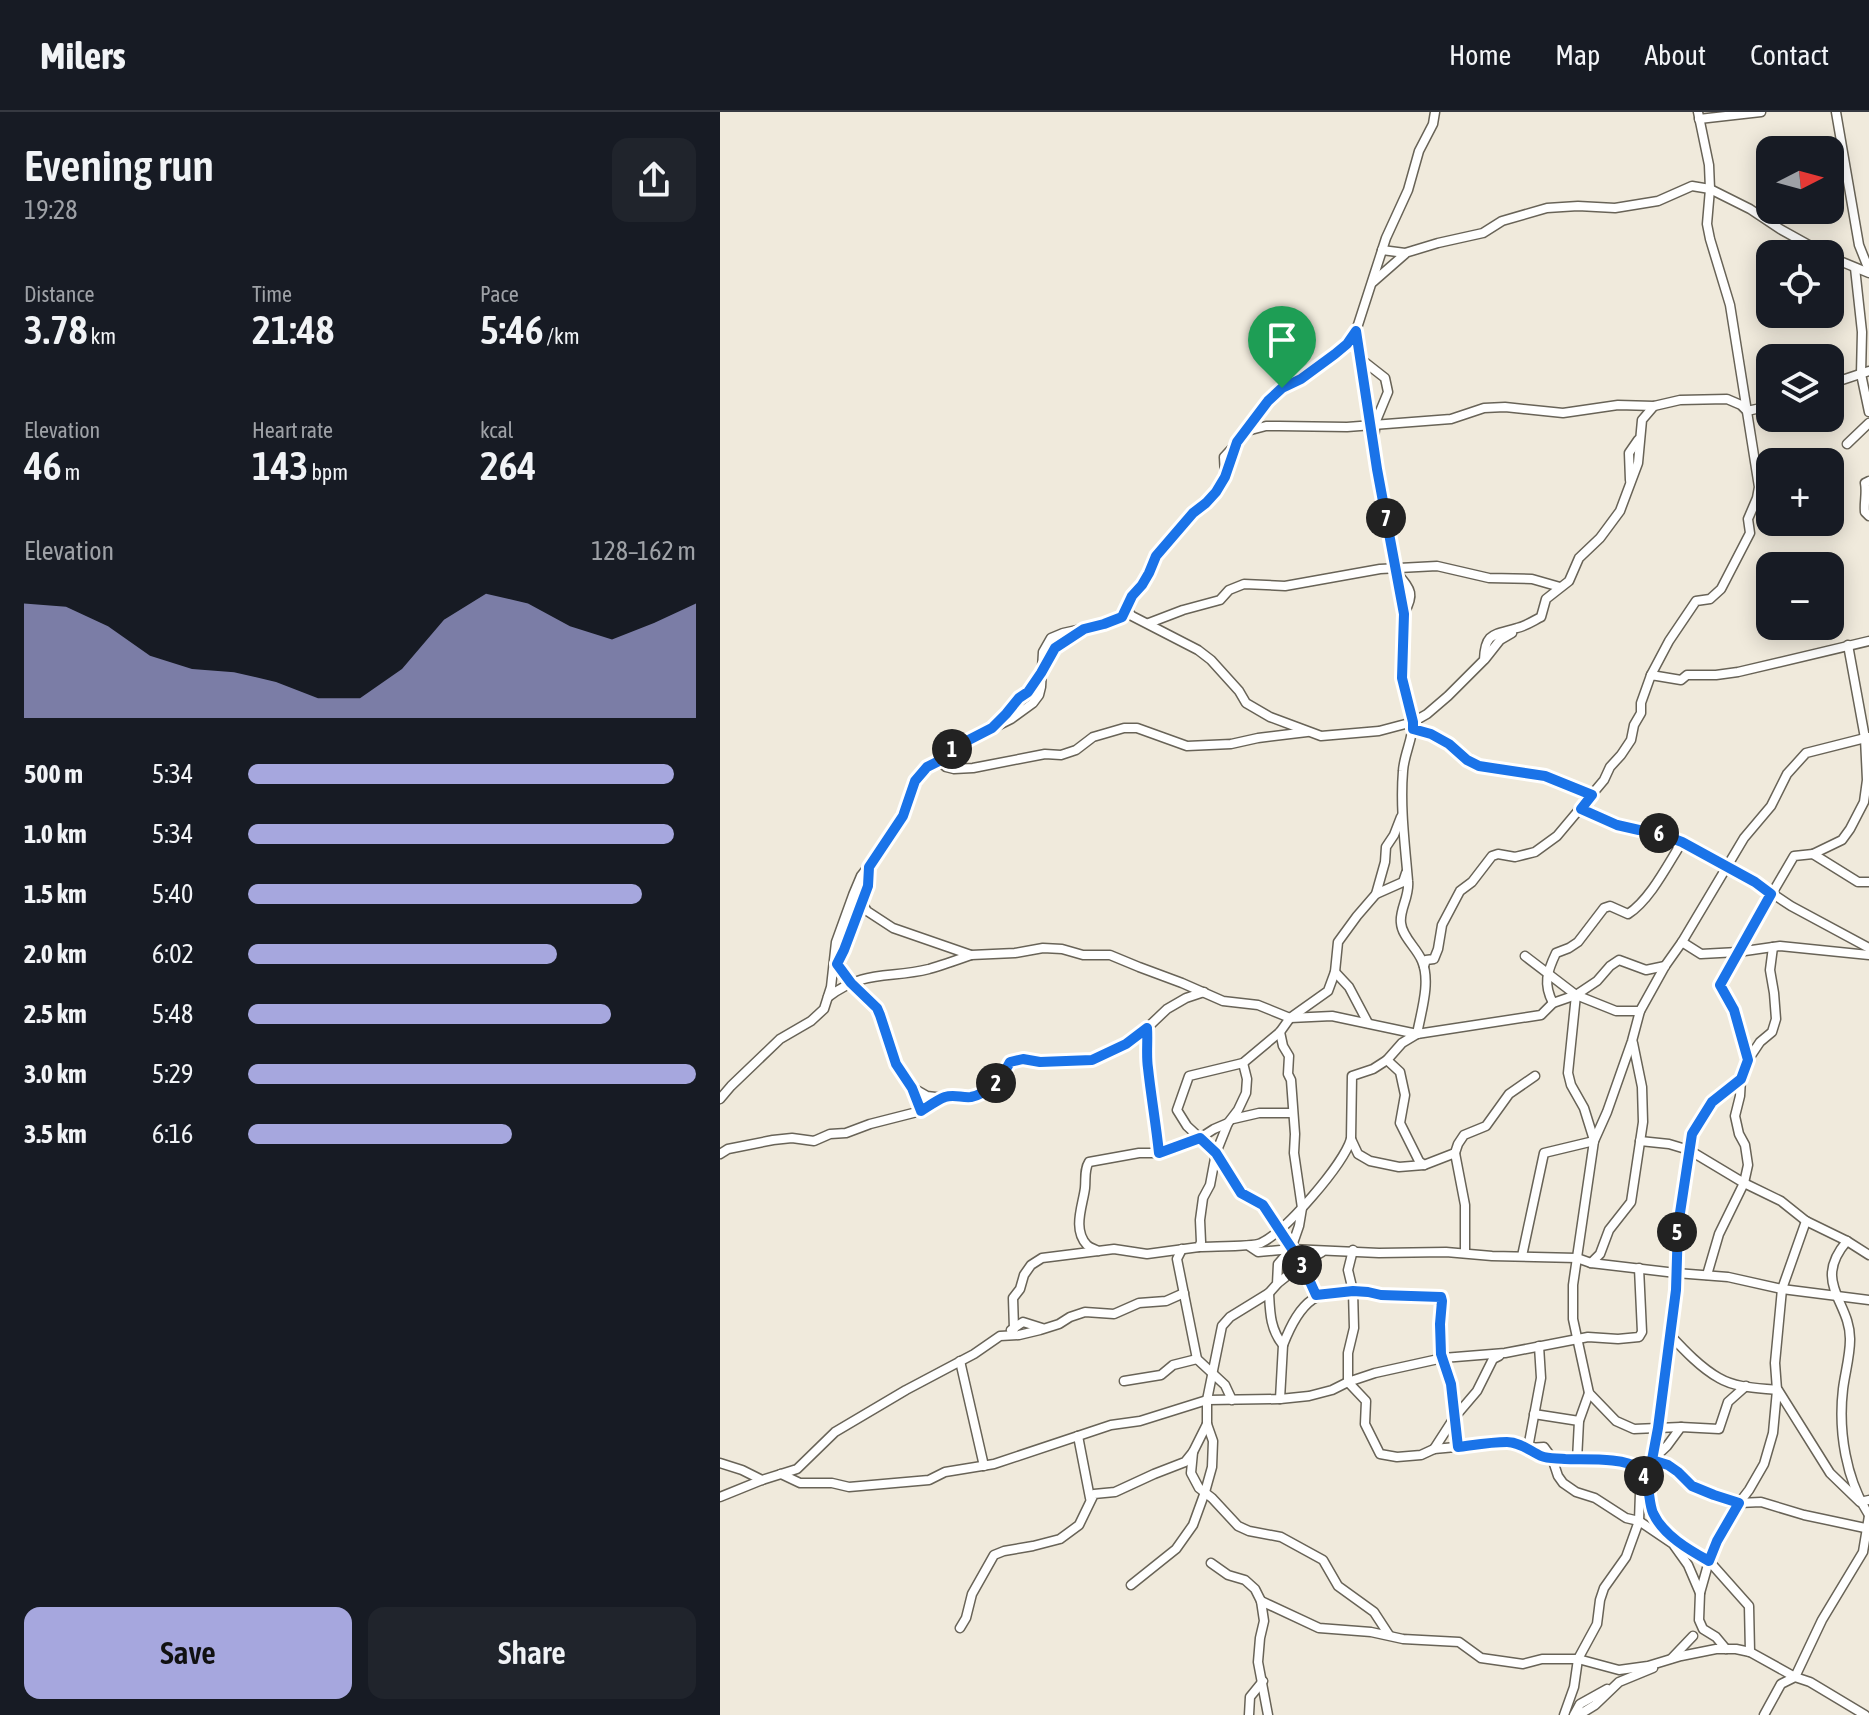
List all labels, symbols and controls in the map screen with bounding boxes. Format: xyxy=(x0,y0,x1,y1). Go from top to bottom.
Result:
text: Milers xyxy=(40,34,126,77)
text: Home xyxy=(1449,39,1511,71)
text: Map xyxy=(1555,39,1600,71)
text: About xyxy=(1644,39,1706,71)
text: Contact xyxy=(1750,39,1829,71)
north arrow xyxy=(1756,136,1844,224)
map controls xyxy=(1756,136,1844,640)
button: share xyxy=(612,138,696,222)
text: Evening run xyxy=(24,140,214,190)
text: 19:28 xyxy=(24,195,78,225)
button: locate xyxy=(1756,240,1844,328)
text: Distance xyxy=(24,281,95,307)
text: Time xyxy=(252,281,292,307)
text: Pace xyxy=(480,281,519,307)
pin xyxy=(1248,306,1316,388)
text: 3.78 xyxy=(24,307,88,352)
text: 21:48 xyxy=(252,307,334,352)
text: 5:46 xyxy=(480,307,544,352)
icon: arrive xyxy=(1260,318,1304,362)
text: km xyxy=(88,323,116,349)
text: /km xyxy=(544,323,580,349)
button: layers xyxy=(1756,344,1844,432)
text: Elevation xyxy=(24,417,100,443)
text: Heart rate xyxy=(252,417,333,443)
text: kcal xyxy=(480,417,513,443)
text: 46 xyxy=(24,443,62,488)
text: 143 xyxy=(252,443,308,488)
text: 264 xyxy=(480,443,536,488)
button: + xyxy=(1756,448,1844,536)
text: m xyxy=(62,459,80,485)
text: bpm xyxy=(308,459,348,485)
pin: 7 xyxy=(1366,498,1406,538)
text: 7 xyxy=(1381,505,1391,531)
text: Elevation xyxy=(24,536,114,566)
text: 128–162 m xyxy=(591,536,696,566)
button: − xyxy=(1756,552,1844,640)
pin: 1 xyxy=(932,729,972,769)
text: 1 xyxy=(947,736,957,762)
text: 500 m xyxy=(24,759,83,789)
text: 5:34 xyxy=(152,759,193,789)
pin: 6 xyxy=(1639,813,1679,853)
text: 1.0 km xyxy=(24,819,87,849)
text: 5:34 xyxy=(152,819,193,849)
text: 6 xyxy=(1654,820,1664,846)
text: 1.5 km xyxy=(24,879,87,909)
text: 5:40 xyxy=(152,879,193,909)
text: 2.0 km xyxy=(24,939,87,969)
text: 6:02 xyxy=(152,939,194,969)
text: 2.5 km xyxy=(24,999,87,1029)
text: 5:48 xyxy=(152,999,193,1029)
text: 3.0 km xyxy=(24,1059,87,1089)
text: 5:29 xyxy=(152,1059,193,1089)
pin: 2 xyxy=(976,1063,1016,1103)
text: 2 xyxy=(991,1070,1001,1096)
text: 3.5 km xyxy=(24,1119,87,1149)
text: 6:16 xyxy=(152,1119,193,1149)
pin: 5 xyxy=(1657,1212,1697,1252)
text: 5 xyxy=(1672,1219,1682,1245)
pin: 3 xyxy=(1282,1245,1322,1285)
text: 3 xyxy=(1297,1252,1307,1278)
pin: 4 xyxy=(1624,1456,1664,1496)
text: 4 xyxy=(1639,1463,1649,1489)
button: Save xyxy=(24,1607,352,1699)
button: Share xyxy=(368,1607,696,1699)

